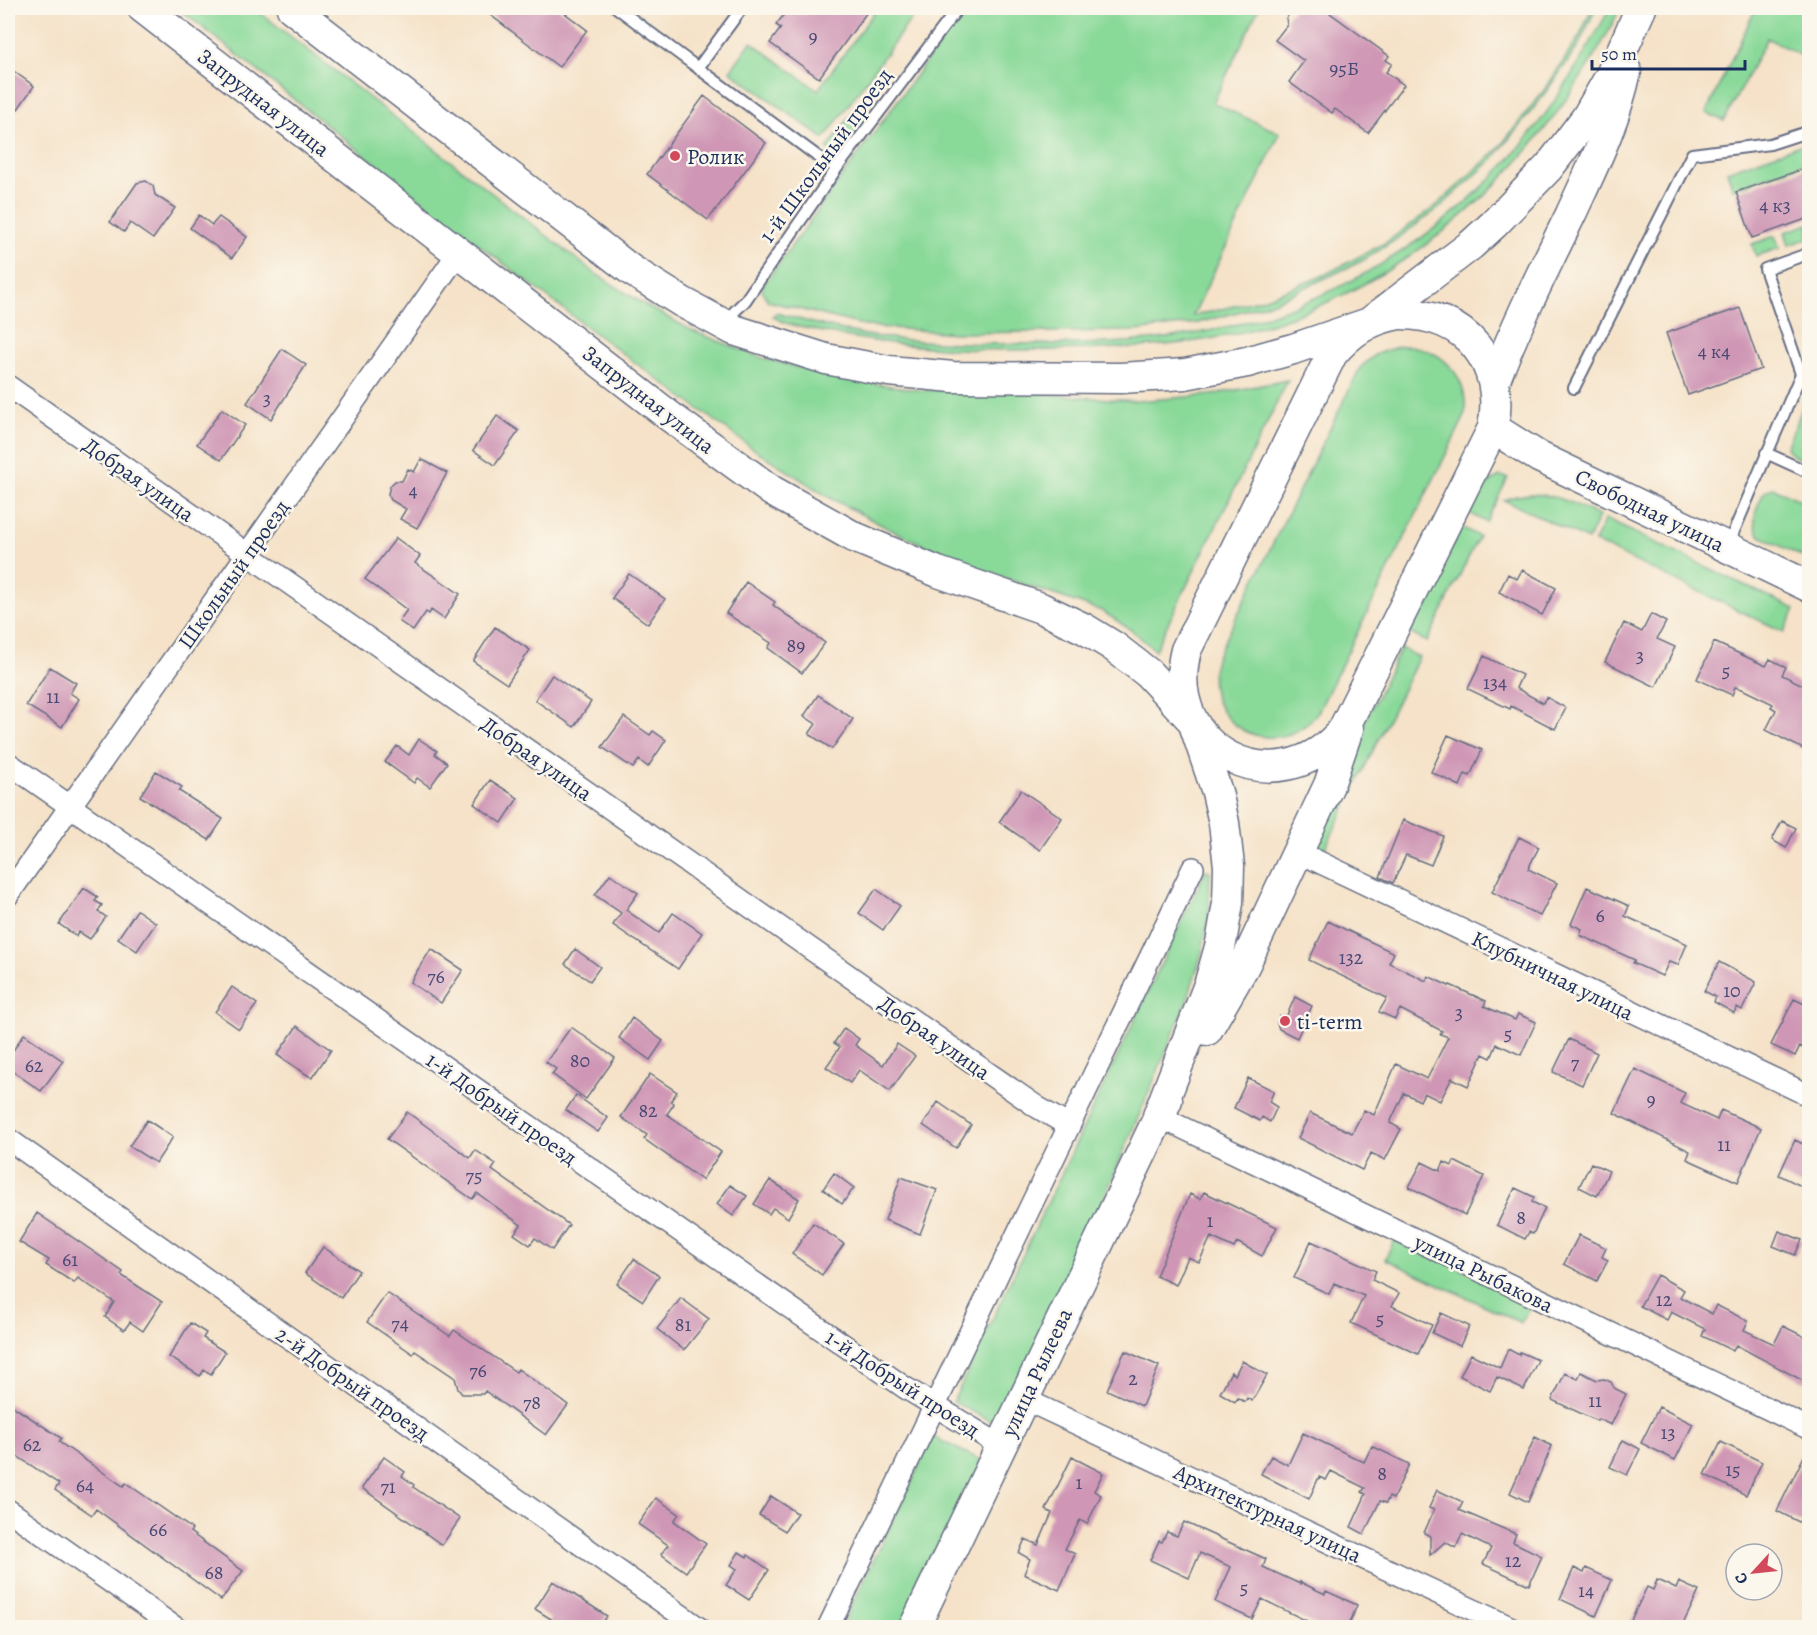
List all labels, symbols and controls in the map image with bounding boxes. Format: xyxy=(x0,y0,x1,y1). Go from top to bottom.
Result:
house number: 9 xyxy=(808,23,818,50)
scale bar xyxy=(1592,33,1745,71)
street label: Запрудная улица xyxy=(191,42,336,164)
text: 50 m xyxy=(1601,42,1637,66)
house number: 95Б xyxy=(1329,55,1359,82)
street label: 1-й Школьный проезд xyxy=(752,62,900,249)
place label: Ролик xyxy=(687,142,745,172)
marker: Ролик xyxy=(668,149,682,163)
house number: 4 к3 xyxy=(1759,192,1791,219)
house number: 4 к4 xyxy=(1698,338,1730,365)
street label: Запрудная улица xyxy=(576,339,721,461)
house number: 3 xyxy=(263,385,271,412)
street label: Добрая улица xyxy=(77,430,201,530)
street label: Свободная улица xyxy=(1570,462,1730,560)
house number: 4 xyxy=(408,477,418,504)
street label: Школьный проезд xyxy=(171,494,297,655)
house number: 89 xyxy=(787,632,805,659)
house number: 3 xyxy=(1636,642,1644,669)
house number: 5 xyxy=(1722,657,1730,684)
house number: 134 xyxy=(1483,669,1507,696)
house number: 11 xyxy=(46,683,60,710)
street label: Добрая улица xyxy=(475,709,599,809)
house number: 6 xyxy=(1595,902,1605,929)
street label: Клубничная улица xyxy=(1467,924,1639,1029)
house number: 132 xyxy=(1339,944,1364,971)
house number: 76 xyxy=(427,963,445,990)
house number: 10 xyxy=(1723,977,1741,1004)
street label: Добрая улица xyxy=(873,988,997,1088)
house number: 3 xyxy=(1455,999,1463,1026)
place label: ti-term xyxy=(1297,1007,1363,1037)
marker: ti-term xyxy=(1278,1014,1292,1028)
house number: 5 xyxy=(1504,1020,1512,1047)
street label: 1-й Добрый проезд xyxy=(420,1045,583,1173)
house number: 80 xyxy=(570,1047,590,1074)
house number: 7 xyxy=(1571,1049,1580,1076)
house number: 62 xyxy=(25,1052,44,1079)
house number: 9 xyxy=(1646,1086,1656,1113)
house number: 82 xyxy=(638,1097,658,1124)
house number: 11 xyxy=(1717,1131,1731,1158)
house number: 75 xyxy=(466,1162,483,1189)
house number: 8 xyxy=(1516,1204,1526,1231)
house number: 1 xyxy=(1207,1207,1214,1234)
street label: улица Рыбакова xyxy=(1408,1227,1559,1321)
house number: 61 xyxy=(62,1246,78,1273)
house number: 12 xyxy=(1656,1286,1673,1313)
street label: улица Рылеева xyxy=(994,1302,1080,1443)
house number: 5 xyxy=(1376,1305,1384,1332)
house number: 74 xyxy=(391,1310,409,1337)
house number: 81 xyxy=(675,1311,691,1338)
street label: 2-й Добрый проезд xyxy=(269,1319,436,1448)
street label: 1-й Добрый проезд xyxy=(819,1323,986,1445)
house number: 76 xyxy=(469,1357,487,1384)
house number: 2 xyxy=(1128,1365,1138,1392)
house number: 11 xyxy=(1588,1387,1602,1414)
house number: 78 xyxy=(523,1389,541,1416)
house number: 13 xyxy=(1660,1419,1676,1446)
house number: 62 xyxy=(23,1431,42,1458)
house number: 15 xyxy=(1725,1456,1741,1483)
street label: Архитектурная улица xyxy=(1168,1457,1367,1571)
house number: 8 xyxy=(1377,1460,1387,1487)
house number: 1 xyxy=(1076,1469,1083,1496)
house number: 64 xyxy=(76,1472,94,1499)
house number: 71 xyxy=(380,1473,396,1500)
house number: 66 xyxy=(149,1516,167,1543)
north arrow xyxy=(1724,1542,1784,1602)
house number: 12 xyxy=(1505,1547,1522,1574)
house number: 68 xyxy=(205,1559,223,1586)
text: С xyxy=(1729,1569,1754,1588)
house number: 5 xyxy=(1240,1574,1248,1601)
house number: 14 xyxy=(1578,1577,1594,1604)

